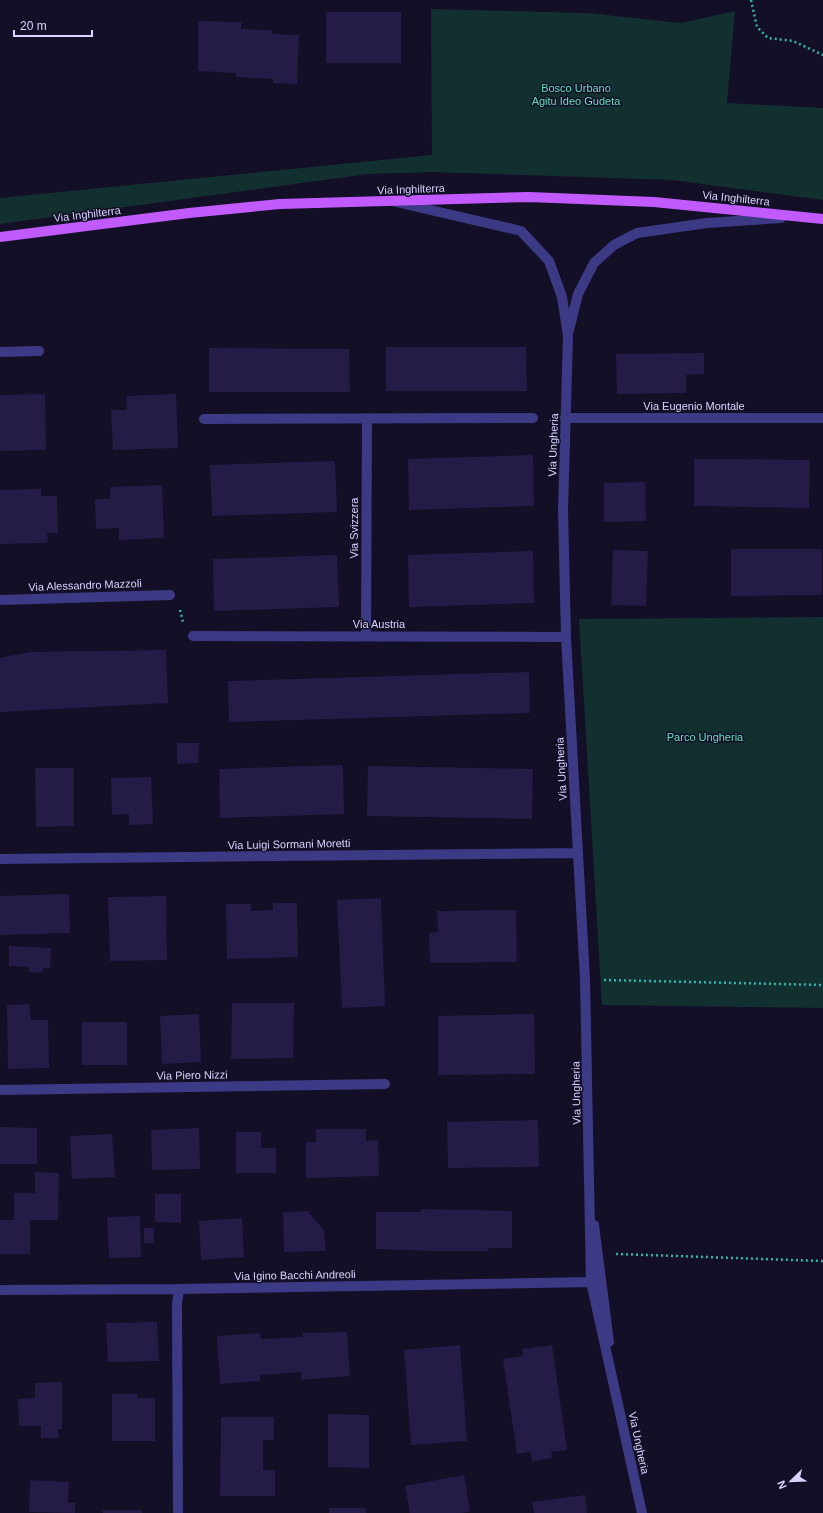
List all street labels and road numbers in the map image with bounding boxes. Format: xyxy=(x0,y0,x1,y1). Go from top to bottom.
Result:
street label: Via Inghilterra xyxy=(377,182,446,196)
street label: Via Inghilterra xyxy=(702,188,771,208)
street label: Via Inghilterra xyxy=(53,204,122,224)
street label: Via Eugenio Montale xyxy=(643,400,745,412)
street label: Via Ungheria xyxy=(546,412,560,477)
street label: Via Svizzera xyxy=(348,497,360,558)
street label: Via Alessandro Mazzoli xyxy=(28,577,142,593)
street label: Via Austria xyxy=(353,618,406,630)
street label: Via Ungheria xyxy=(553,736,569,801)
street label: Via Luigi Sormani Moretti xyxy=(228,837,350,851)
street label: Via Ungheria xyxy=(569,1060,583,1125)
street label: Via Piero Nizzi xyxy=(156,1068,228,1082)
street label: Via Igino Bacchi Andreoli xyxy=(234,1268,356,1282)
street label: Via Ungheria xyxy=(627,1411,652,1476)

